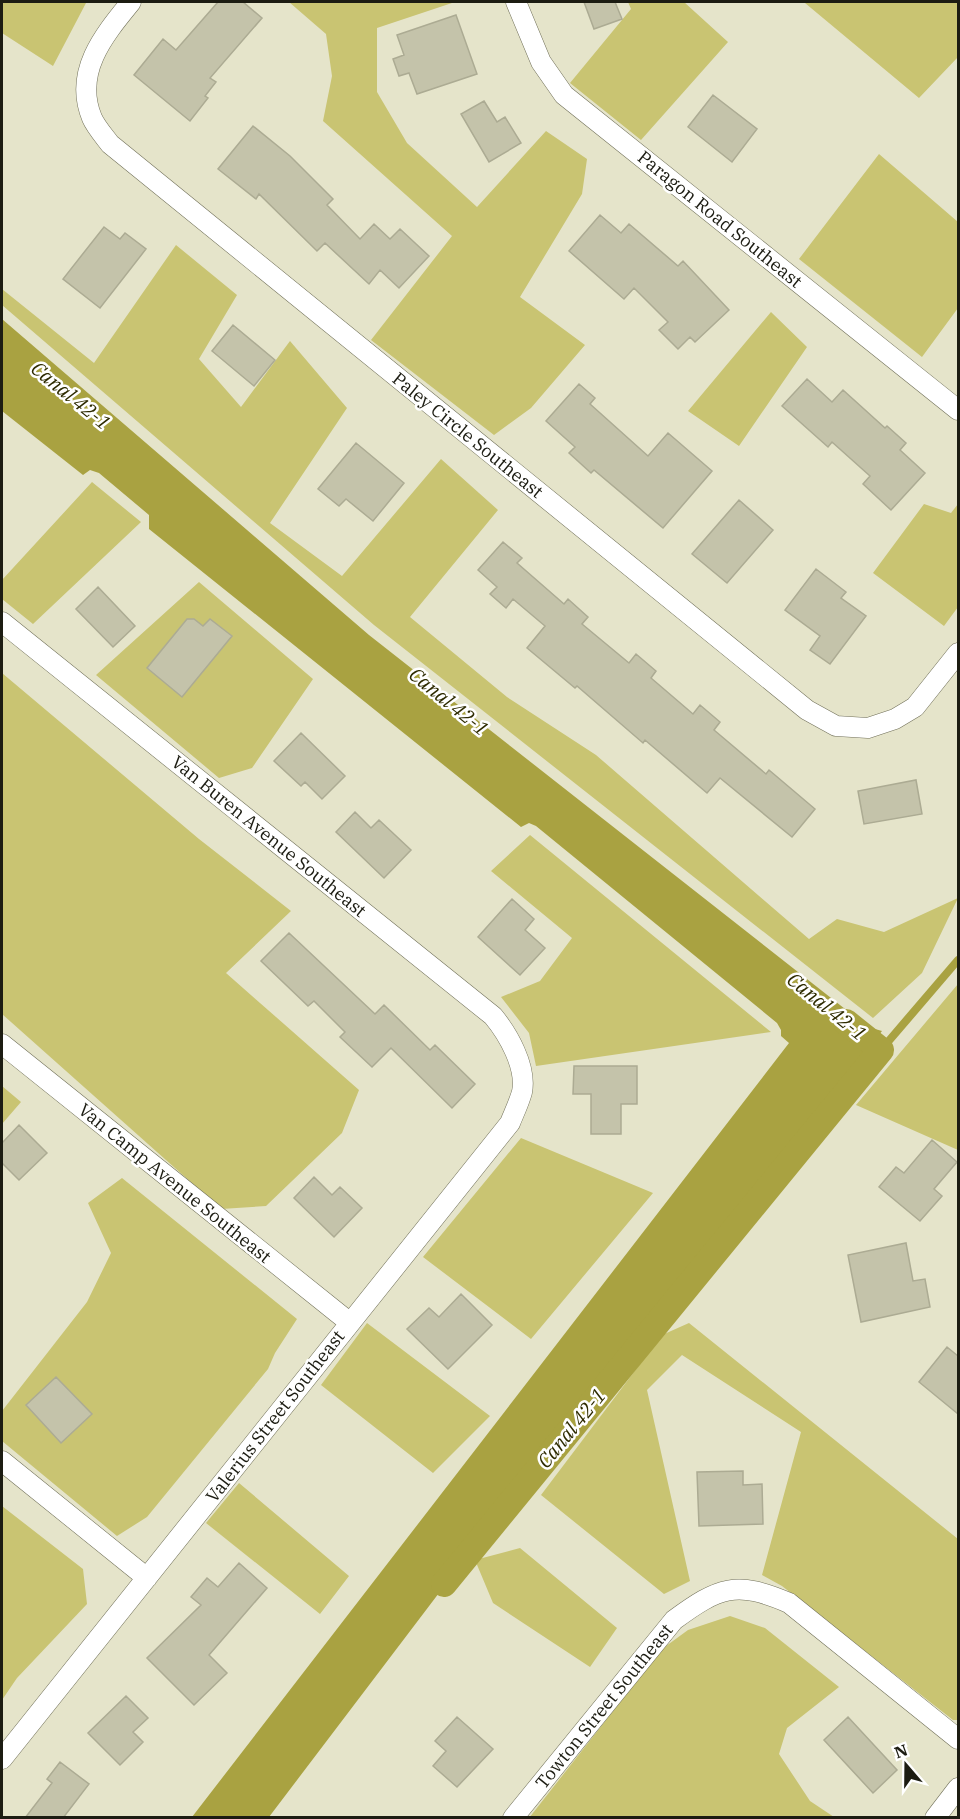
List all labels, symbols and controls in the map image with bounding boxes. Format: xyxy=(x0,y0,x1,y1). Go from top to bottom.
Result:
street label: Paragon Road Southeast xyxy=(633,145,807,293)
water label: Canal 42-1 xyxy=(26,355,116,435)
street label: Paley Circle Southeast xyxy=(388,367,548,503)
water label: Canal 42-1 xyxy=(404,661,494,741)
street label: Van Buren Avenue Southeast xyxy=(167,750,371,922)
water label: Canal 42-1 xyxy=(782,966,872,1046)
street label: Van Camp Avenue Southeast xyxy=(74,1098,276,1268)
street label: Valerius Street Southeast xyxy=(201,1325,349,1507)
water label: Canal 42-1 xyxy=(531,1383,611,1473)
street label: Towton Street Southeast xyxy=(530,1619,678,1793)
north arrow xyxy=(876,1735,936,1795)
text: N xyxy=(892,1739,910,1762)

